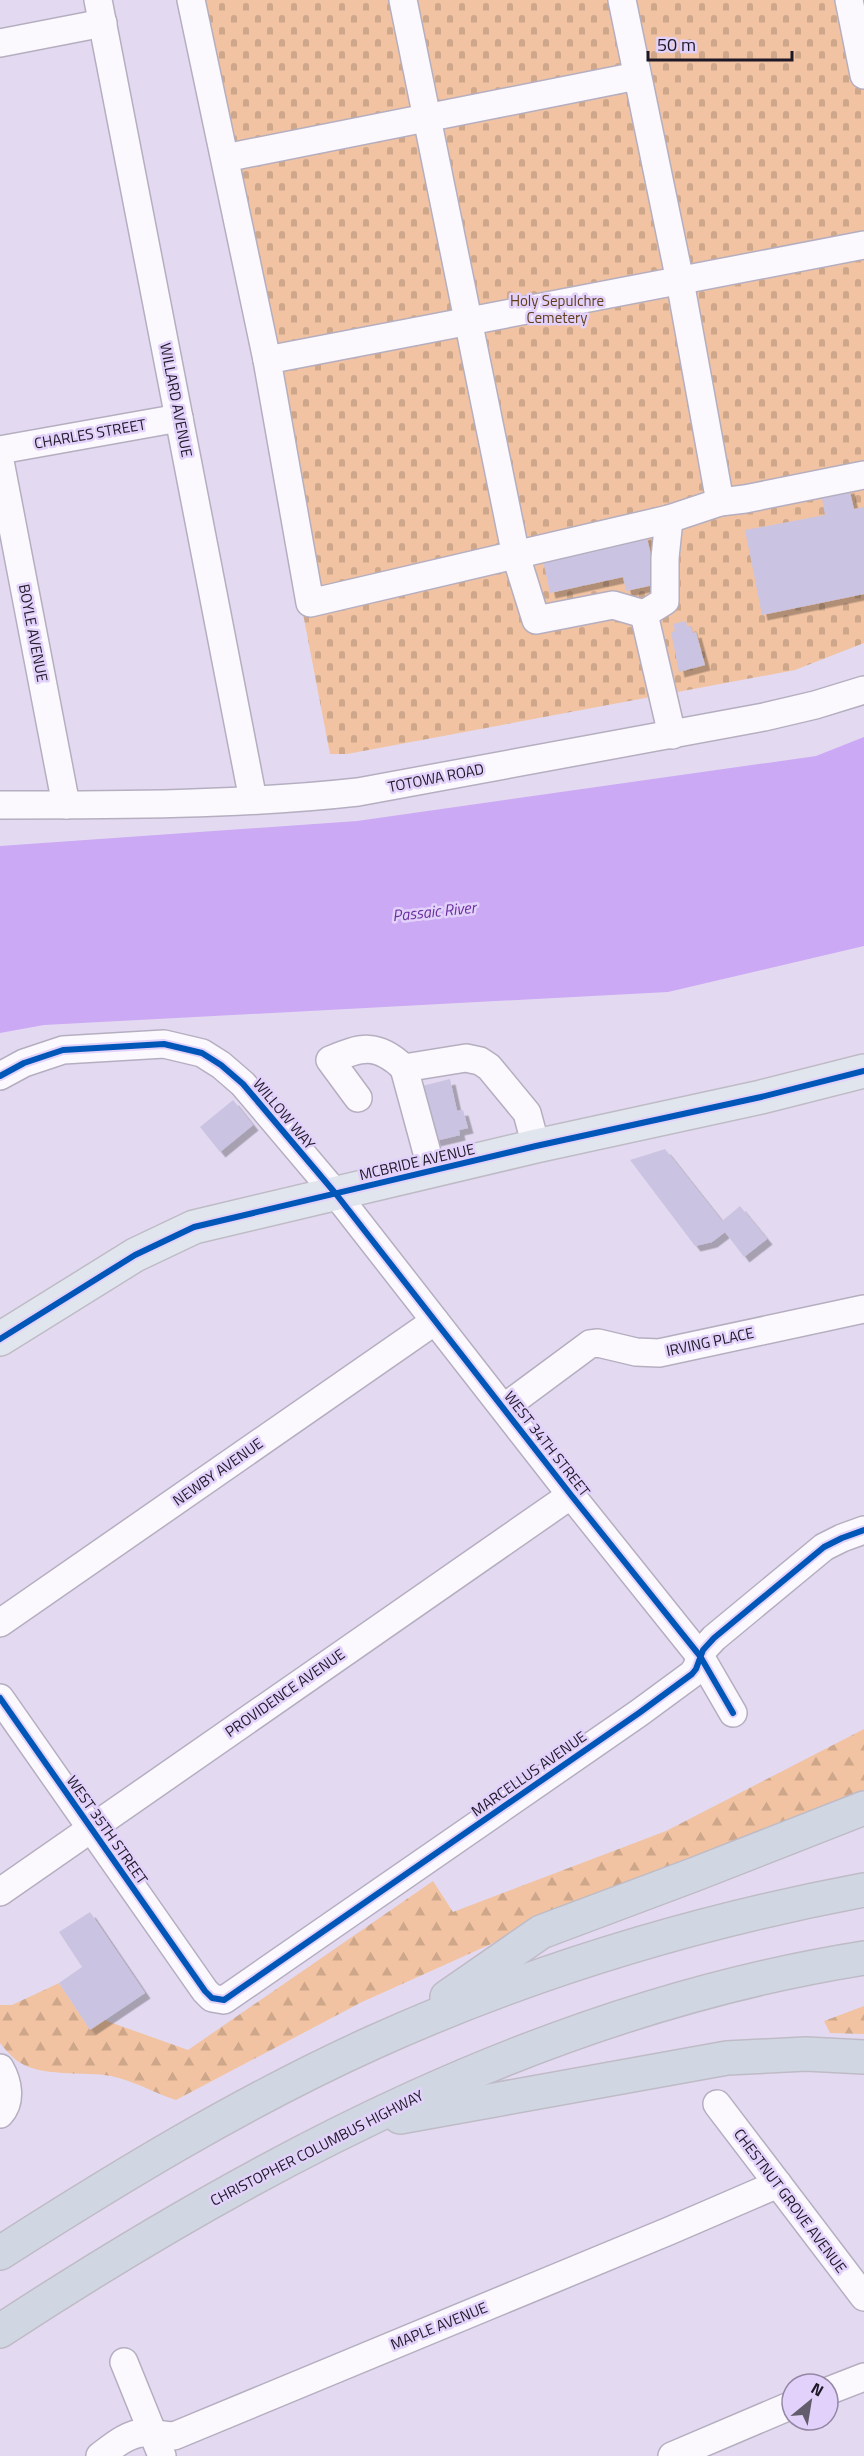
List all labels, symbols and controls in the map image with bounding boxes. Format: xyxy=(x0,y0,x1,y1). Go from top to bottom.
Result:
scale bar xyxy=(648,24,792,62)
text: 50 m xyxy=(657,31,696,58)
park label: Holy Sepulchre Cemetery xyxy=(510,289,604,329)
street label: WILLARD AVENUE xyxy=(154,341,199,459)
street label: CHARLES STREET xyxy=(32,412,148,455)
street label: BOYLE AVENUE xyxy=(13,582,54,684)
street label: TOTOWA ROAD xyxy=(386,757,486,798)
water label: Passaic River xyxy=(391,894,479,927)
street label: WILLOW WAY xyxy=(248,1073,321,1154)
street label: MCBRIDE AVENUE xyxy=(357,1137,477,1186)
street label: IRVING PLACE xyxy=(664,1321,756,1362)
street label: WEST 34TH STREET xyxy=(499,1386,596,1502)
street label: NEWBY AVENUE xyxy=(168,1432,268,1511)
street label: PROVIDENCE AVENUE xyxy=(220,1643,349,1743)
street label: MARCELLUS AVENUE xyxy=(466,1725,591,1822)
street label: WEST 35TH STREET xyxy=(61,1770,154,1889)
street label: CHRISTOPHER COLUMBUS HIGHWAY xyxy=(206,2084,427,2212)
street label: CHESTNUT GROVE AVENUE xyxy=(728,2124,852,2278)
street label: MAPLE AVENUE xyxy=(387,2296,491,2355)
north arrow xyxy=(780,2372,840,2432)
text: N xyxy=(807,2376,828,2402)

